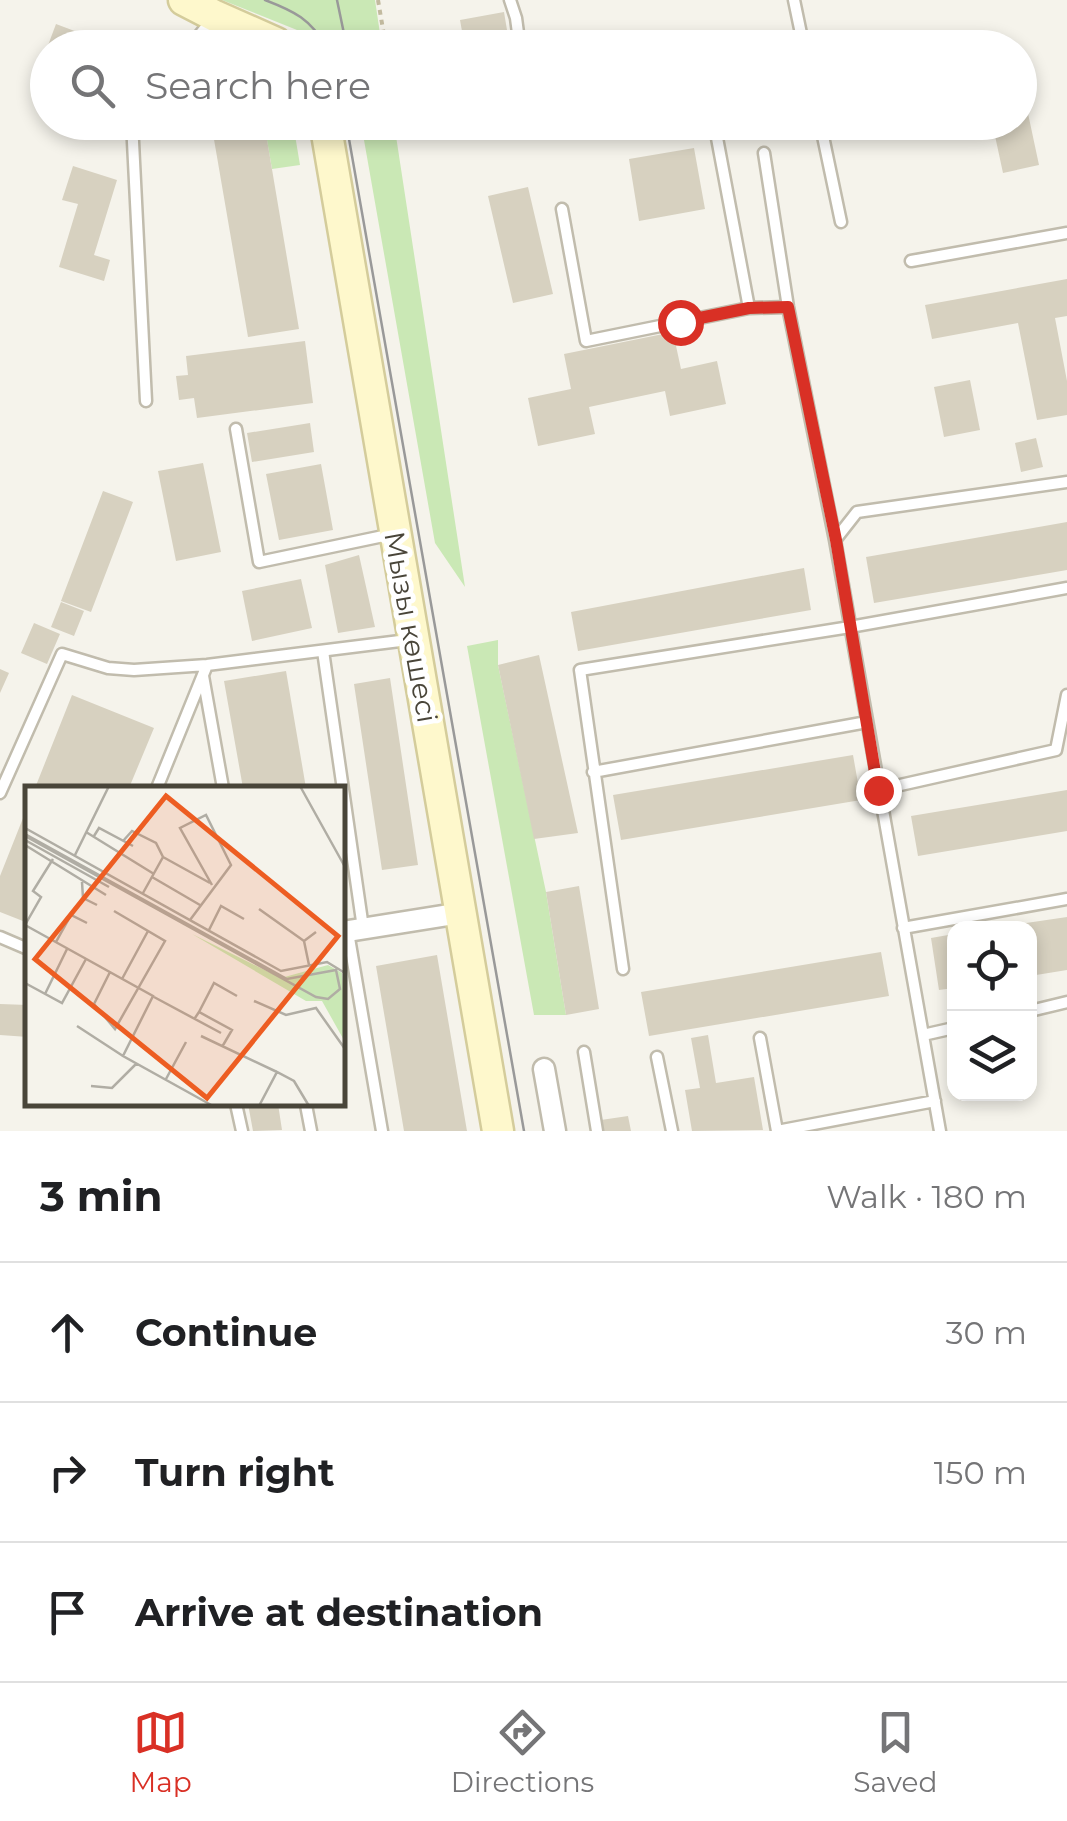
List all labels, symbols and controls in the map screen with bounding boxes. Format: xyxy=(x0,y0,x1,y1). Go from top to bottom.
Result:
search box xyxy=(30,30,1037,140)
icon: search xyxy=(65,58,120,113)
text: Search here xyxy=(145,62,371,109)
route start xyxy=(658,300,704,346)
street label: Мызы көшесі xyxy=(377,529,445,725)
route end xyxy=(856,768,902,814)
inset map xyxy=(25,786,345,1106)
map controls xyxy=(947,921,1037,1101)
button: locate xyxy=(947,921,1037,1011)
button: layers xyxy=(947,1011,1037,1101)
text: 3 min xyxy=(40,1170,162,1222)
text: Walk · 180 m xyxy=(826,1177,1027,1216)
icon: ahead xyxy=(40,1305,95,1360)
text: Continue xyxy=(135,1309,317,1356)
text: 30 m xyxy=(945,1313,1027,1352)
icon: right xyxy=(40,1445,95,1500)
text: Turn right xyxy=(135,1449,334,1496)
text: 150 m xyxy=(934,1453,1027,1492)
icon: arrive xyxy=(40,1585,95,1640)
text: Arrive at destination xyxy=(135,1589,543,1636)
tab: Map xyxy=(130,1705,192,1799)
tab: Directions xyxy=(451,1705,594,1799)
tab: Saved xyxy=(853,1705,937,1799)

